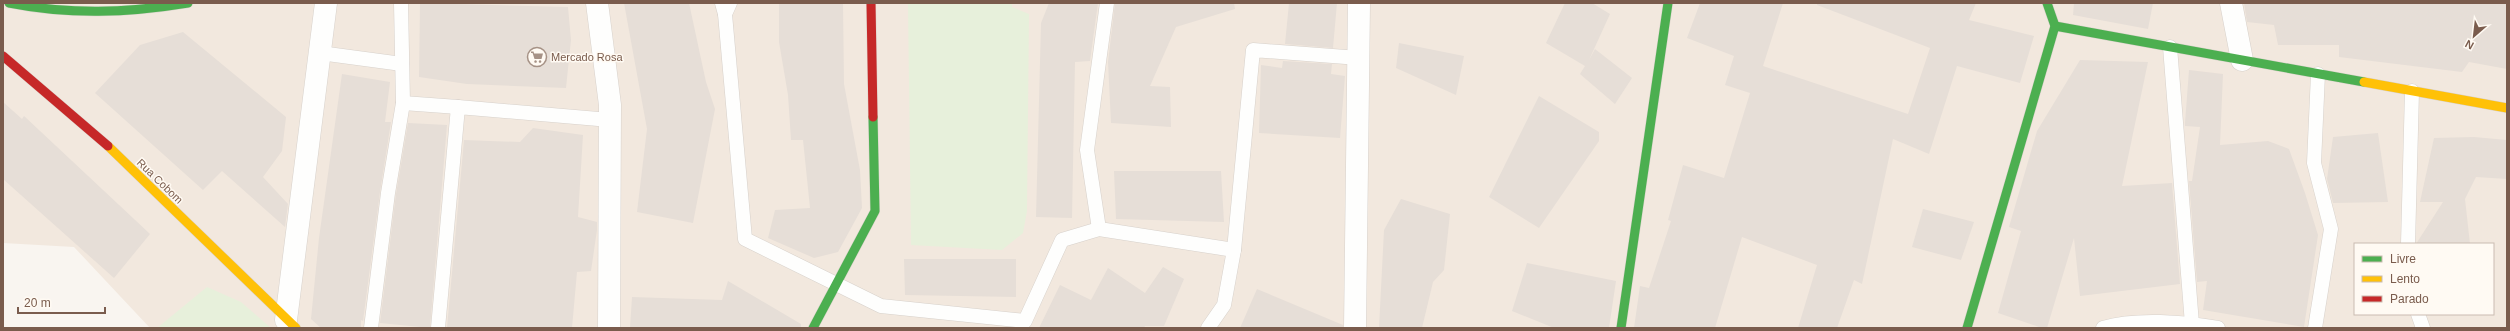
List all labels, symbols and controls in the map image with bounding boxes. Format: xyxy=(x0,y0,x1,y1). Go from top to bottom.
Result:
north arrow xyxy=(2454,16,2494,56)
text: N xyxy=(2463,38,2476,52)
supermarket icon: Mercado Rosa xyxy=(526,46,548,68)
place label: Mercado Rosa xyxy=(551,51,623,63)
street label: Rua Cobom xyxy=(135,156,185,206)
legend xyxy=(2354,243,2494,315)
text: Livre xyxy=(2390,252,2416,266)
text: Lento xyxy=(2390,272,2420,286)
scale bar xyxy=(18,289,105,315)
text: Parado xyxy=(2390,292,2429,306)
text: 20 m xyxy=(24,296,51,310)

